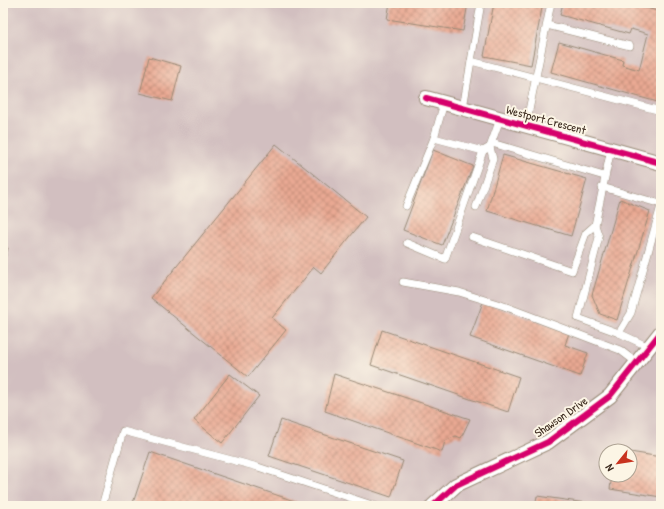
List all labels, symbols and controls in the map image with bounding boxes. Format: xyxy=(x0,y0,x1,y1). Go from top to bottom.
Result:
street label: Westport Crescent xyxy=(504,101,589,139)
street label: Shawson Drive xyxy=(531,392,591,441)
north arrow xyxy=(598,443,638,483)
text: N xyxy=(602,462,617,474)

